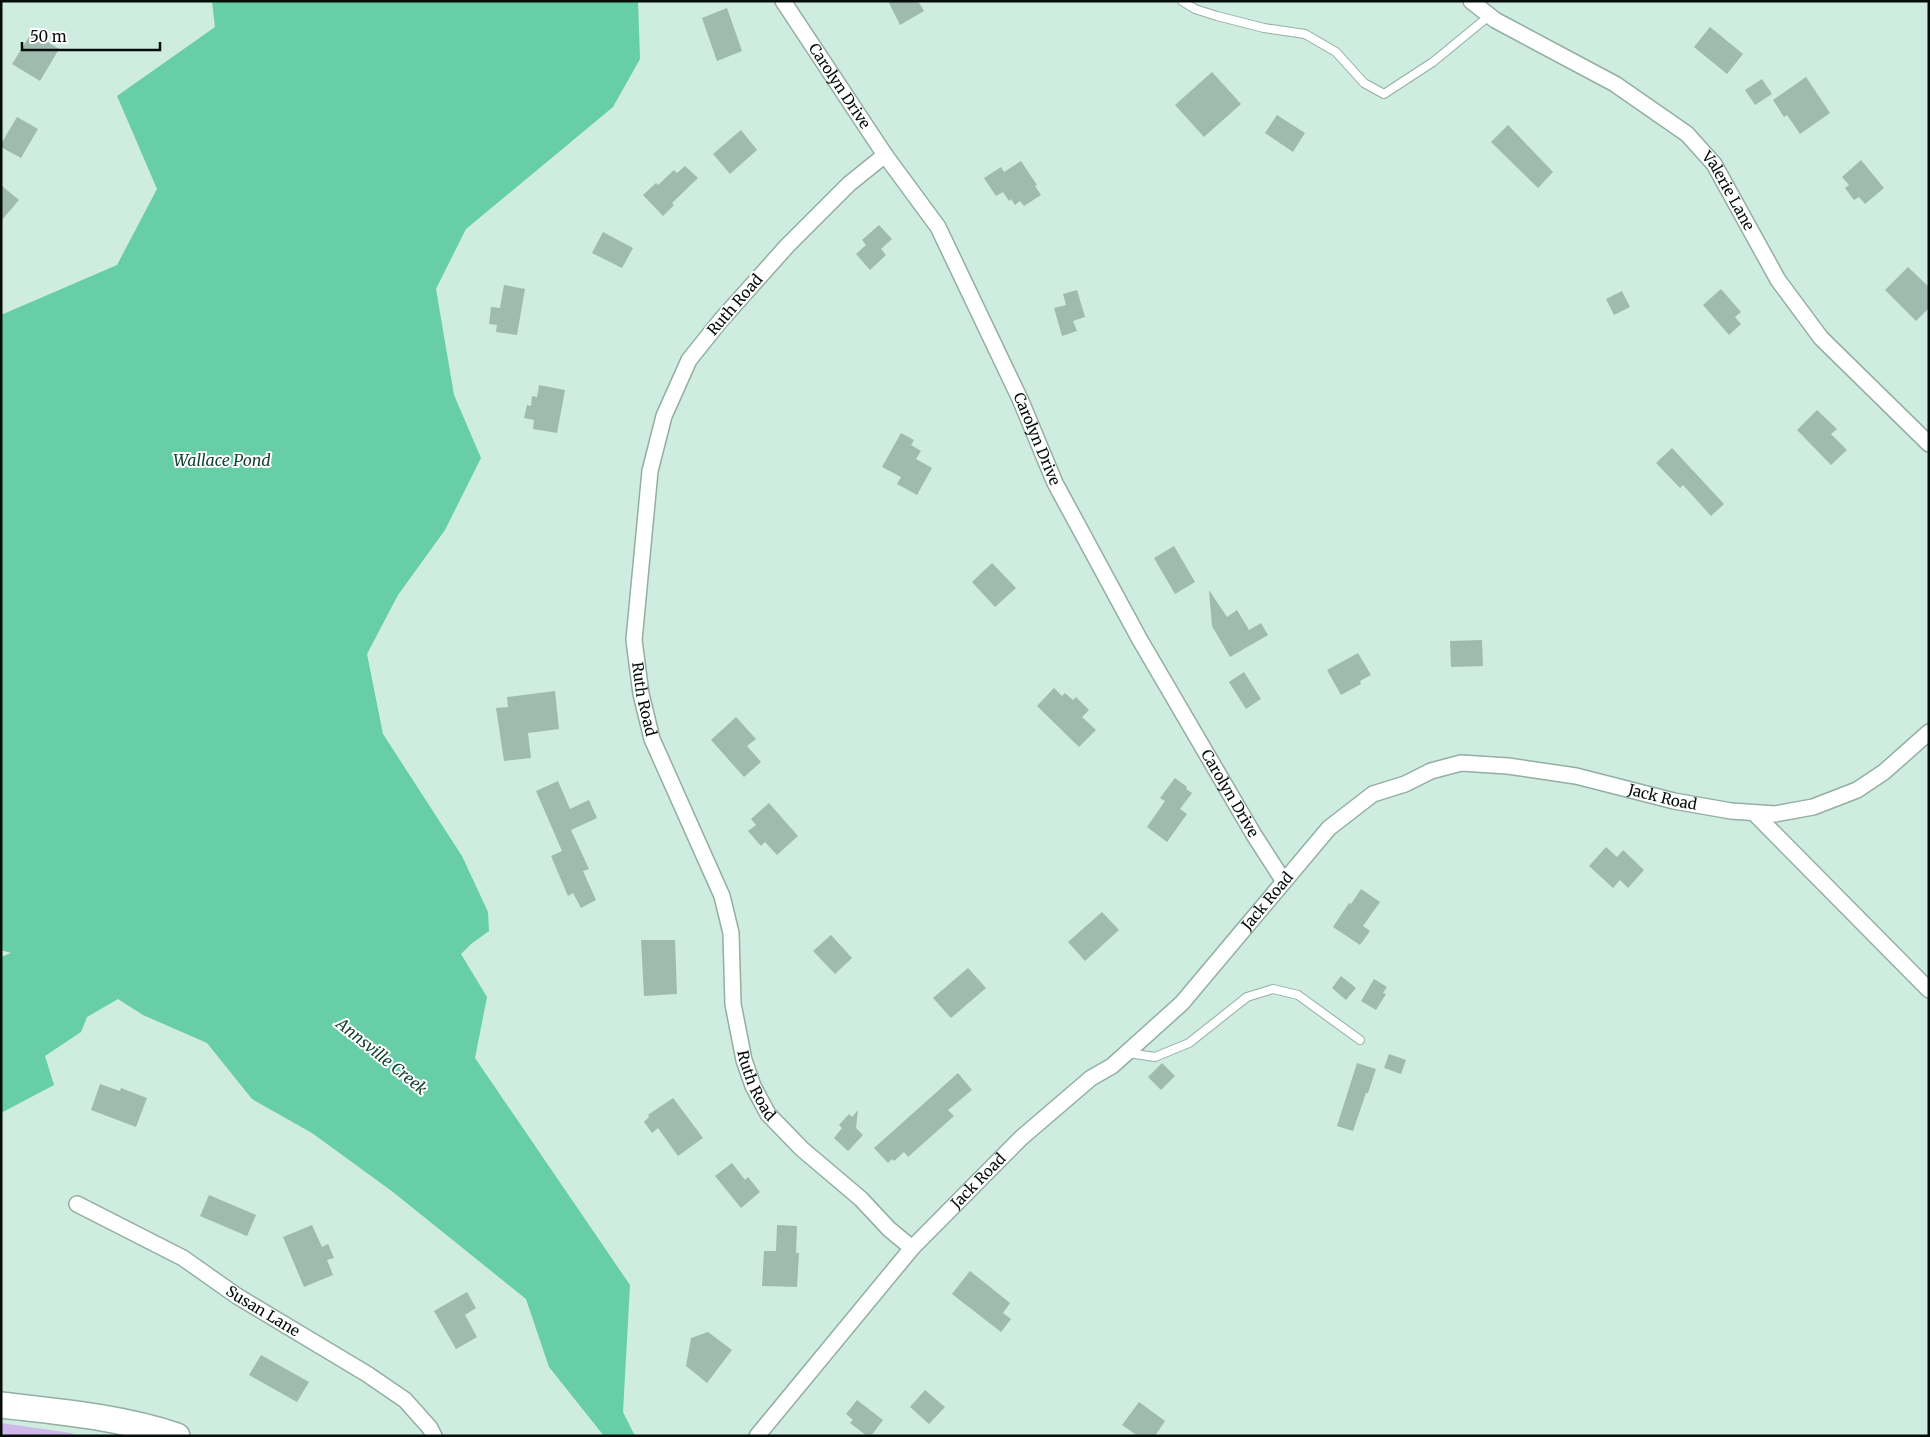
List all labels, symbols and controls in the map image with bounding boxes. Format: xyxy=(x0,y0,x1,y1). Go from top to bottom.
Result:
scale bar xyxy=(22,20,160,52)
text: 50 m xyxy=(30,27,67,46)
street label: Carolyn Drive xyxy=(805,39,875,132)
street label: Valerie Lane xyxy=(1697,146,1759,234)
street label: Ruth Road xyxy=(703,270,766,339)
street label: Carolyn Drive xyxy=(1009,389,1065,488)
water label: Wallace Pond xyxy=(173,450,271,470)
street label: Ruth Road xyxy=(628,661,661,738)
street label: Carolyn Drive xyxy=(1197,746,1263,841)
street label: Jack Road xyxy=(1625,779,1699,814)
street label: Jack Road xyxy=(1237,868,1297,935)
water label: Annsville Creek xyxy=(331,1012,432,1099)
street label: Ruth Road xyxy=(733,1049,780,1125)
street label: Jack Road xyxy=(946,1149,1009,1213)
street label: Susan Lane xyxy=(222,1281,304,1341)

